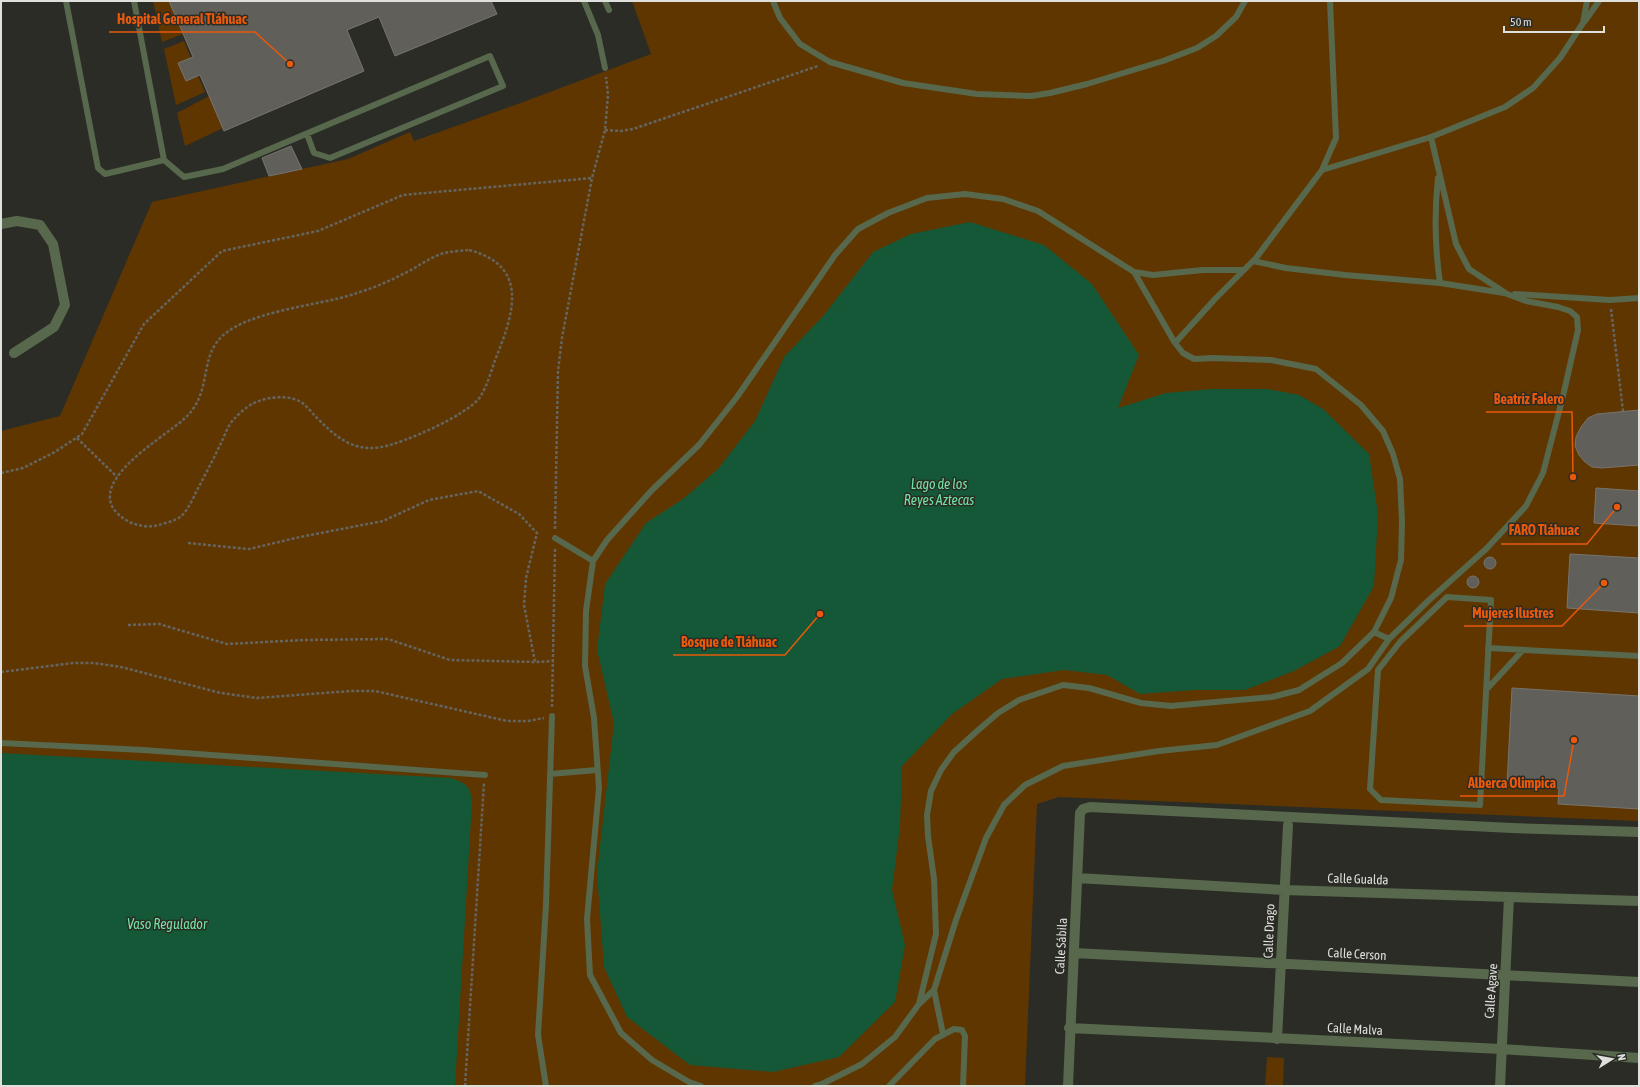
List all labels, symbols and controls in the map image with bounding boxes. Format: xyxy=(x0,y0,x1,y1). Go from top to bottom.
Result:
callout: Hospital General Tláhuac xyxy=(109,6,255,32)
scale bar xyxy=(1504,8,1604,34)
text: Hospital General Tláhuac xyxy=(117,11,248,27)
text: 50 m xyxy=(1510,15,1532,29)
callout: Beatriz Falero xyxy=(1486,386,1572,412)
text: Beatriz Falero xyxy=(1494,391,1565,407)
water label: Lago de los Reyes Aztecas xyxy=(904,476,974,508)
callout: FARO Tláhuac xyxy=(1501,518,1587,544)
text: FARO Tláhuac xyxy=(1509,522,1580,538)
callout: Mujeres Ilustres xyxy=(1464,600,1562,626)
text: Mujeres Ilustres xyxy=(1472,605,1554,621)
callout: Bosque de Tláhuac xyxy=(673,629,785,655)
text: Bosque de Tláhuac xyxy=(681,634,778,650)
callout: Alberca Olimpica xyxy=(1460,770,1564,796)
text: Alberca Olimpica xyxy=(1467,775,1556,791)
street label: Calle Gualda xyxy=(1327,870,1389,888)
street label: Calle Drago xyxy=(1261,903,1277,959)
water label: Vaso Regulador xyxy=(127,916,208,932)
street label: Calle Sábila xyxy=(1052,917,1070,975)
street label: Calle Cerson xyxy=(1327,945,1387,963)
street label: Calle Agave xyxy=(1482,963,1500,1019)
street label: Calle Malva xyxy=(1327,1020,1383,1038)
north arrow xyxy=(1592,1039,1632,1079)
text: N xyxy=(1615,1053,1628,1061)

